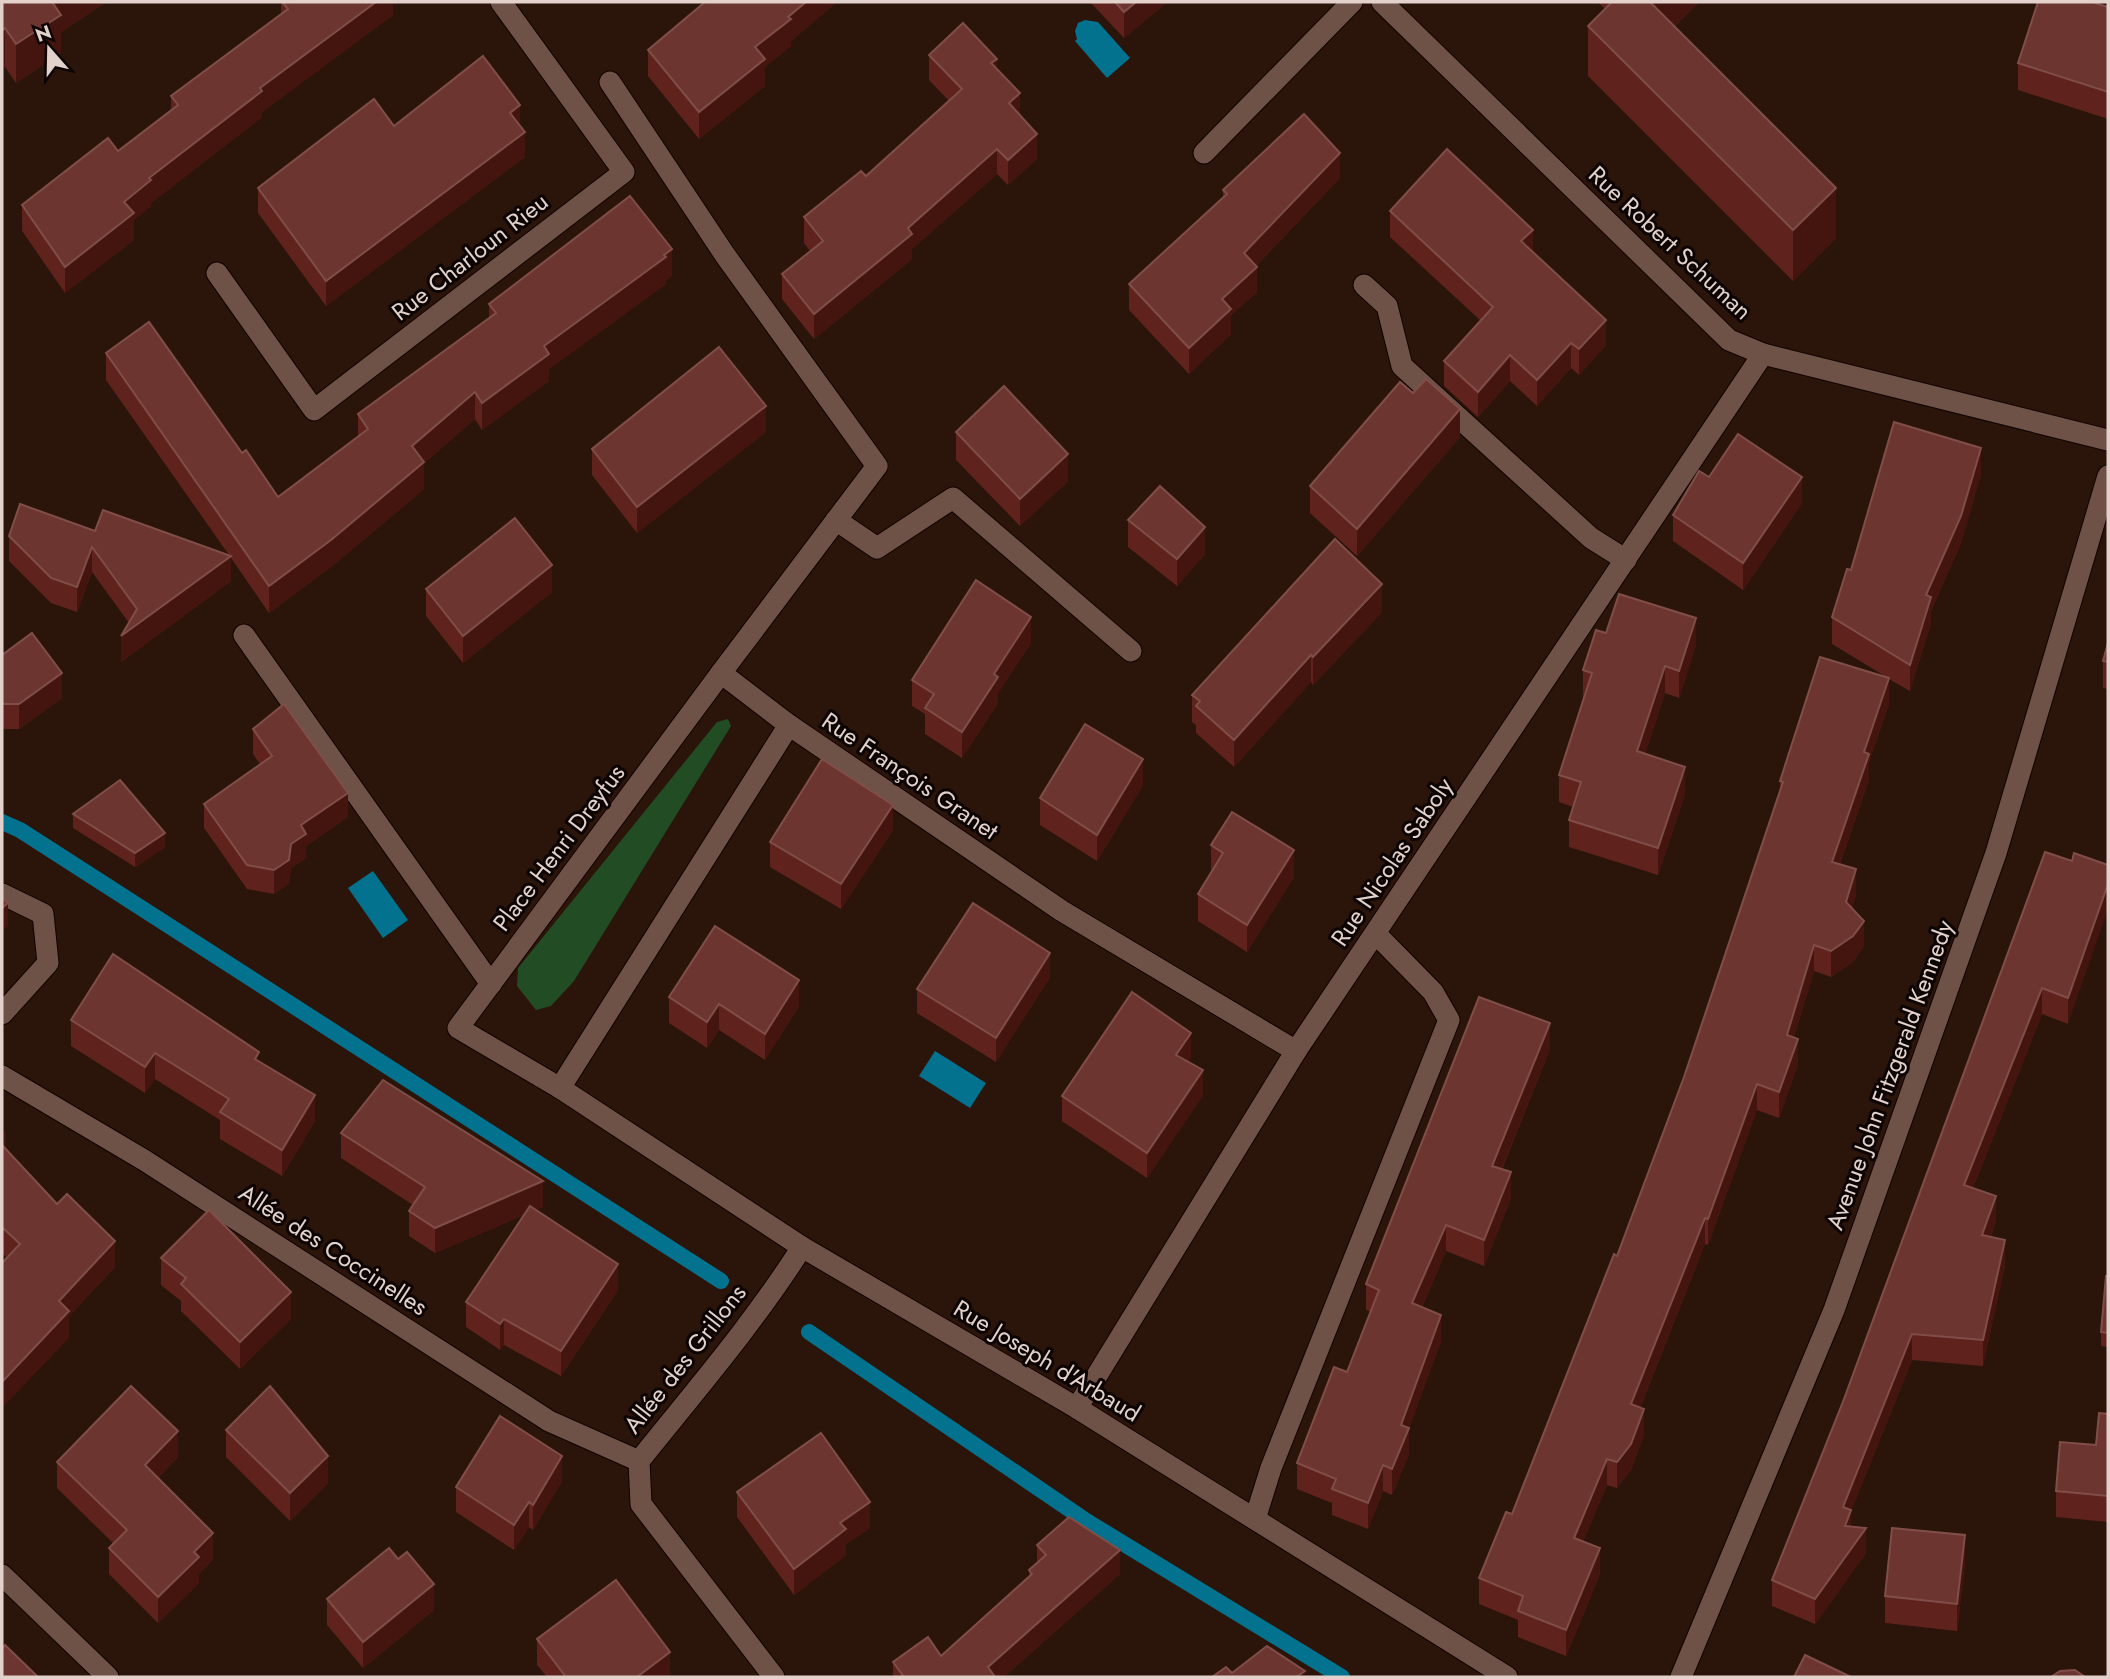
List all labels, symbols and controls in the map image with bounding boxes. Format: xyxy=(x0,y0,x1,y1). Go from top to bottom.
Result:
north arrow xyxy=(14,14,84,84)
text: N xyxy=(32,18,55,49)
street label: Rue Robert Schuman xyxy=(1581,158,1760,328)
street label: Rue Charloun Rieu xyxy=(384,184,555,329)
street label: Rue François Granet xyxy=(815,703,1006,848)
street label: Place Henri Dreyfus xyxy=(484,757,633,938)
street label: Rue Nicolas Saboly xyxy=(1322,770,1461,953)
street label: Avenue John Fitzgerald Kennedy xyxy=(1817,915,1962,1235)
street label: Allée des Coccinelles xyxy=(232,1175,434,1324)
street label: Allée des Grillons xyxy=(615,1277,754,1441)
street label: Rue Joseph d'Arbaud xyxy=(947,1291,1147,1430)

